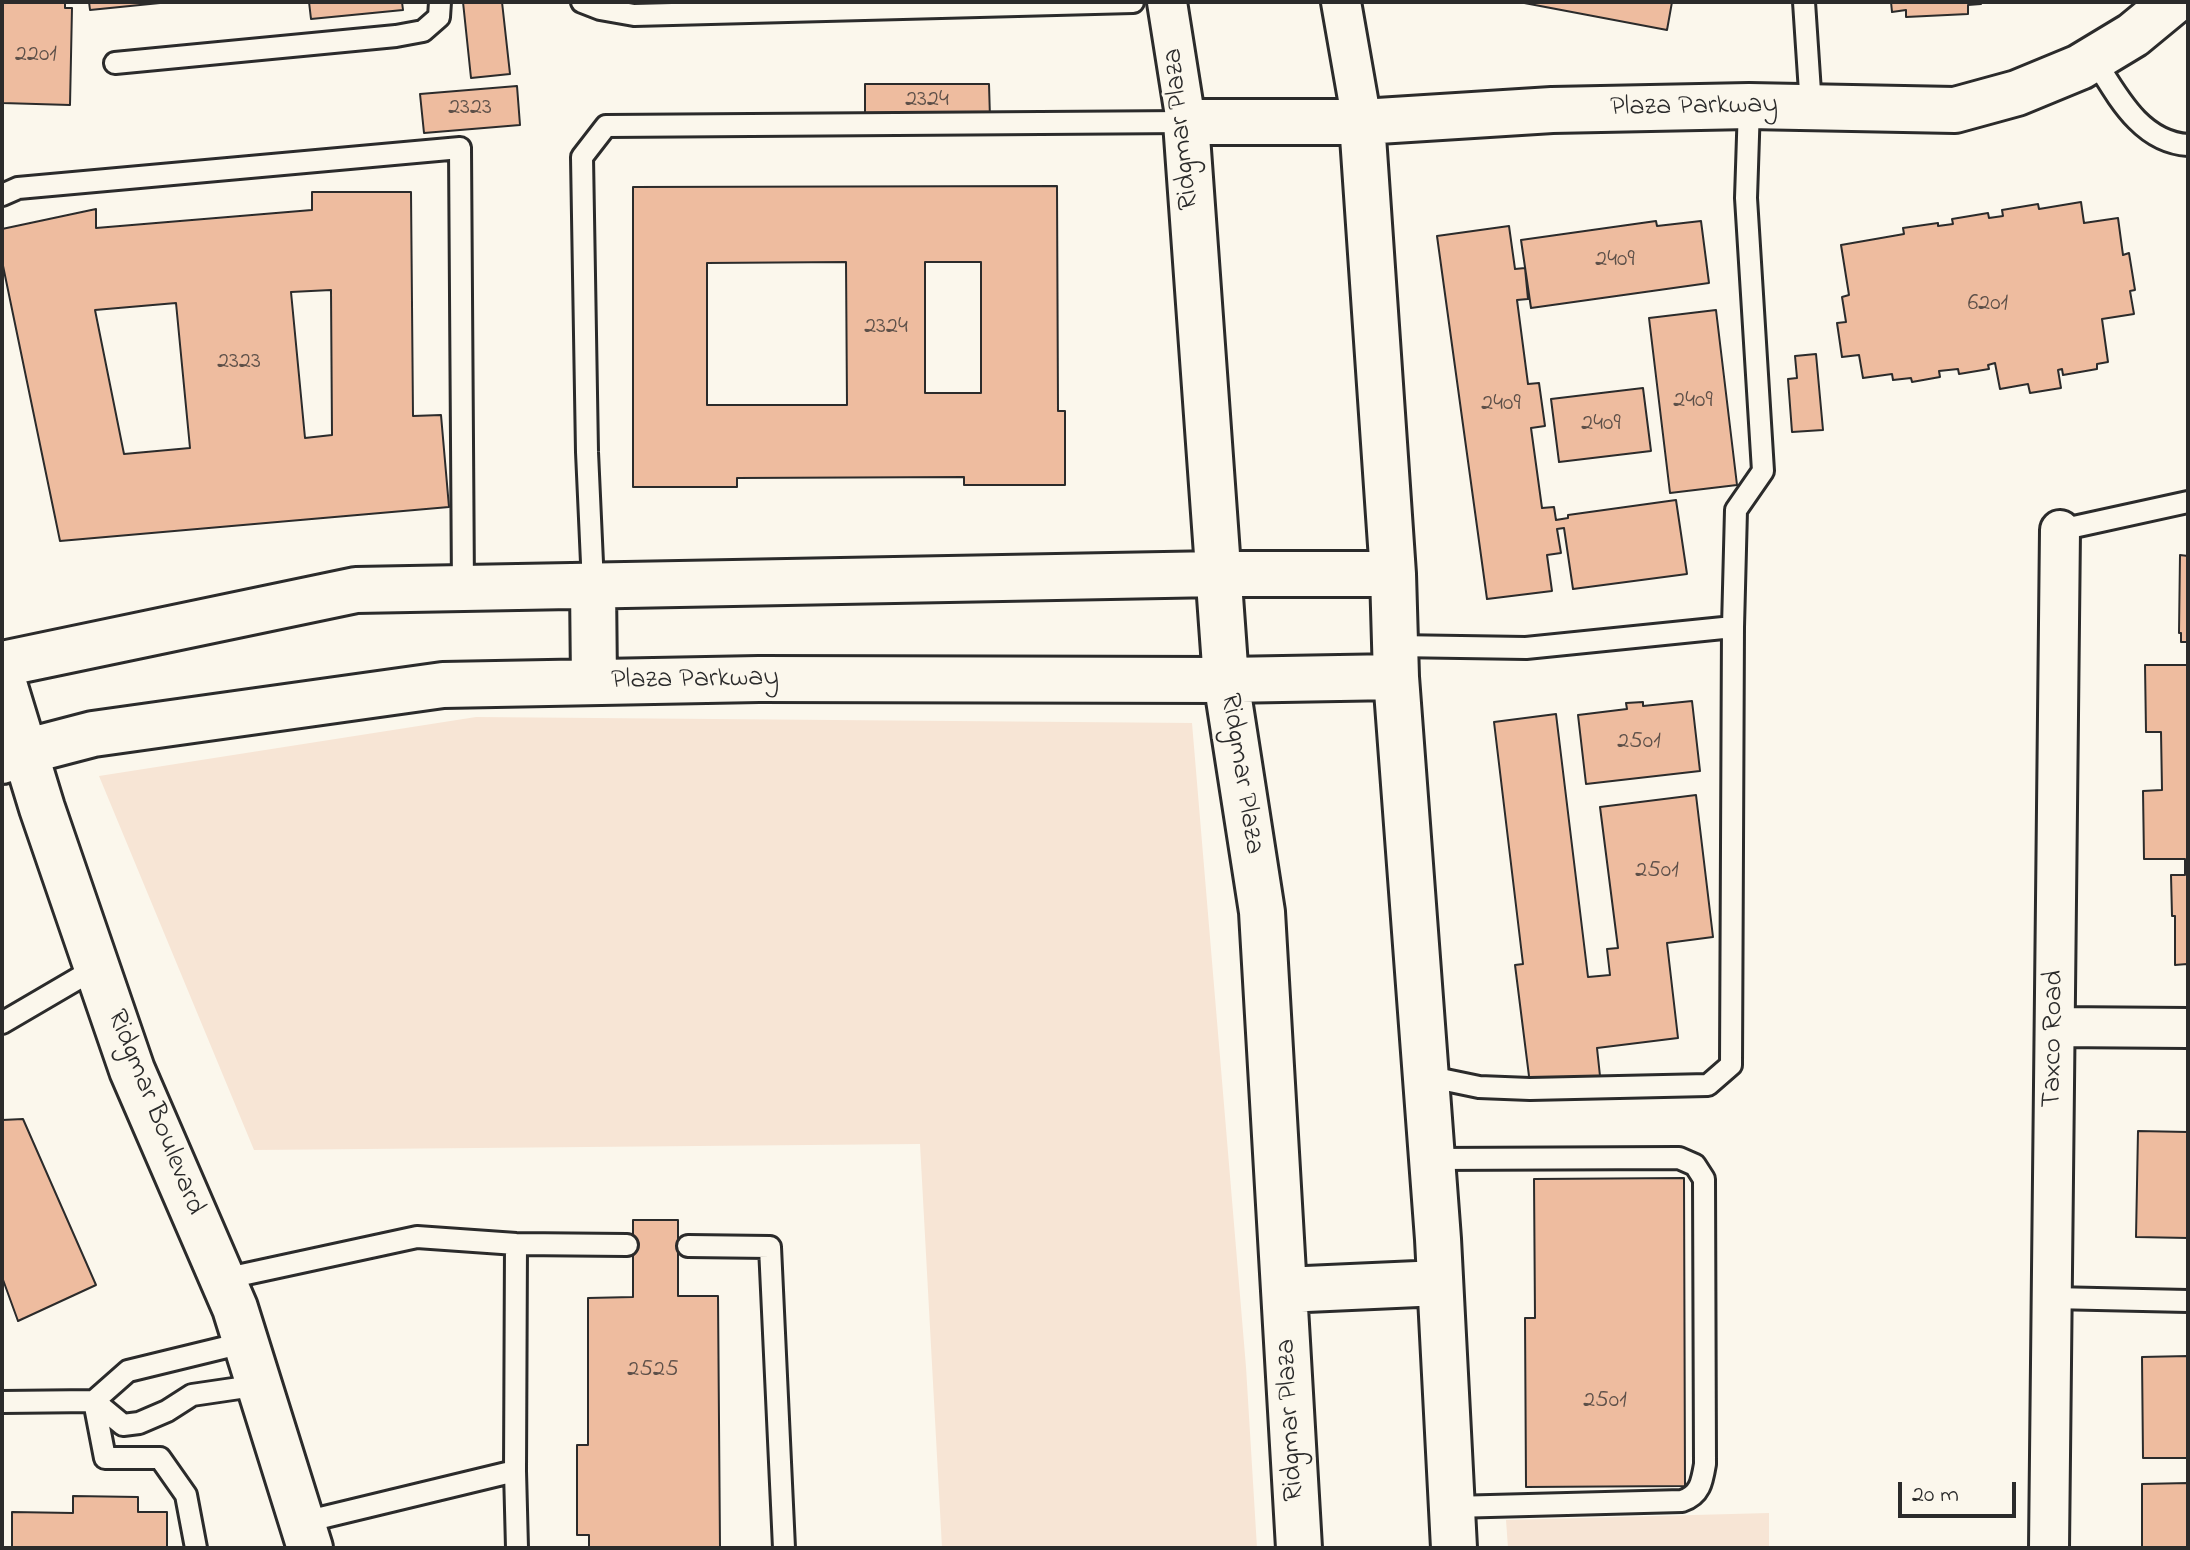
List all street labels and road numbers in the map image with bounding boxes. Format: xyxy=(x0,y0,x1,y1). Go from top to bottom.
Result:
street label: Ridgmar Plaza xyxy=(1158,46,1208,212)
street label: Plaza Parkway xyxy=(1610,90,1778,126)
street label: Plaza Parkway xyxy=(611,663,779,699)
street label: Ridgmar Plaza xyxy=(1211,691,1269,857)
street label: Taxco Road xyxy=(2037,970,2073,1108)
street label: Ridgmar Boulevard xyxy=(98,1005,210,1221)
street label: Ridgmar Plaza xyxy=(1271,1338,1313,1502)

